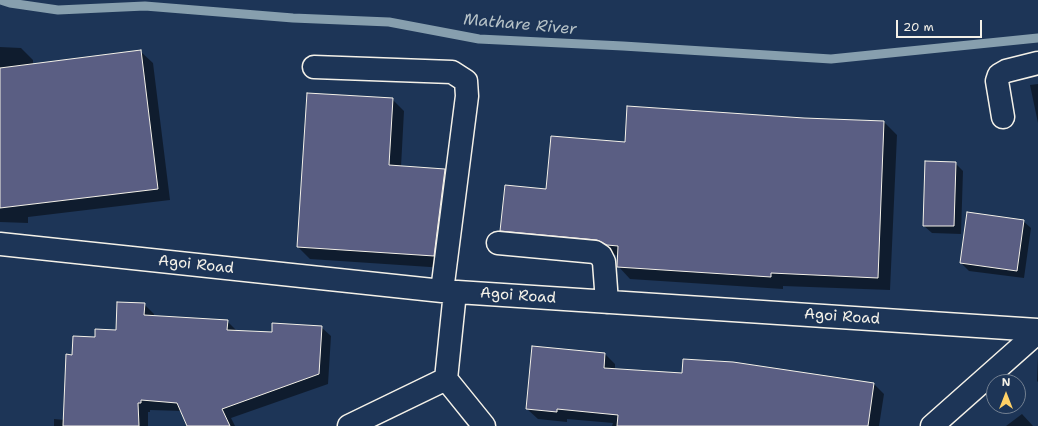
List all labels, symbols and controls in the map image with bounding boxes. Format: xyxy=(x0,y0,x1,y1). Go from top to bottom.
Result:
water label: Mathare River xyxy=(462,10,578,40)
scale bar xyxy=(898,12,984,38)
text: 20 m xyxy=(903,19,934,35)
street label: Agoi Road xyxy=(157,252,235,278)
street label: Agoi Road xyxy=(479,284,557,308)
street label: Agoi Road xyxy=(803,305,881,329)
north arrow xyxy=(986,374,1026,414)
text: N xyxy=(1002,375,1010,390)

